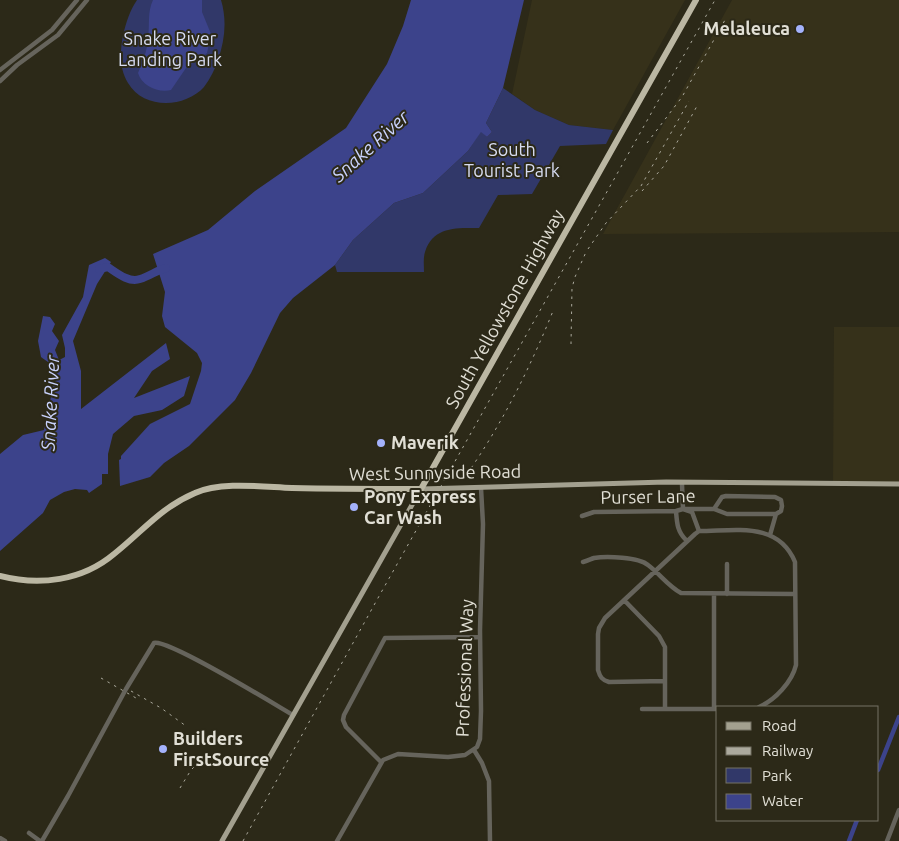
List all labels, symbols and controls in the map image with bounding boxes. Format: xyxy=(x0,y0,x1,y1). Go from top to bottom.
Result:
place label: Melaleuca xyxy=(704,18,790,38)
marker: Melaleuca xyxy=(794,23,806,35)
park label: Snake River Landing Park xyxy=(118,28,222,69)
water label: Snake River xyxy=(326,105,414,187)
park label: South Tourist Park xyxy=(464,139,560,180)
street label: South Yellowstone Highway xyxy=(441,205,567,411)
water label: Snake River xyxy=(36,354,64,453)
place label: Maverik xyxy=(391,432,459,452)
marker: Maverik xyxy=(375,437,387,449)
street label: West Sunnyside Road xyxy=(349,460,521,484)
street label: Purser Lane xyxy=(600,485,696,507)
place label: Pony Express Car Wash xyxy=(364,486,476,527)
marker: Pony Express Car Wash xyxy=(348,501,360,513)
street label: Professional Way xyxy=(452,598,476,737)
legend xyxy=(716,706,879,821)
text: Road xyxy=(762,717,797,734)
place label: Builders FirstSource xyxy=(173,728,269,769)
text: Railway xyxy=(762,742,813,759)
marker: Builders FirstSource xyxy=(157,743,169,755)
text: Park xyxy=(762,767,792,784)
text: Water xyxy=(762,792,803,809)

